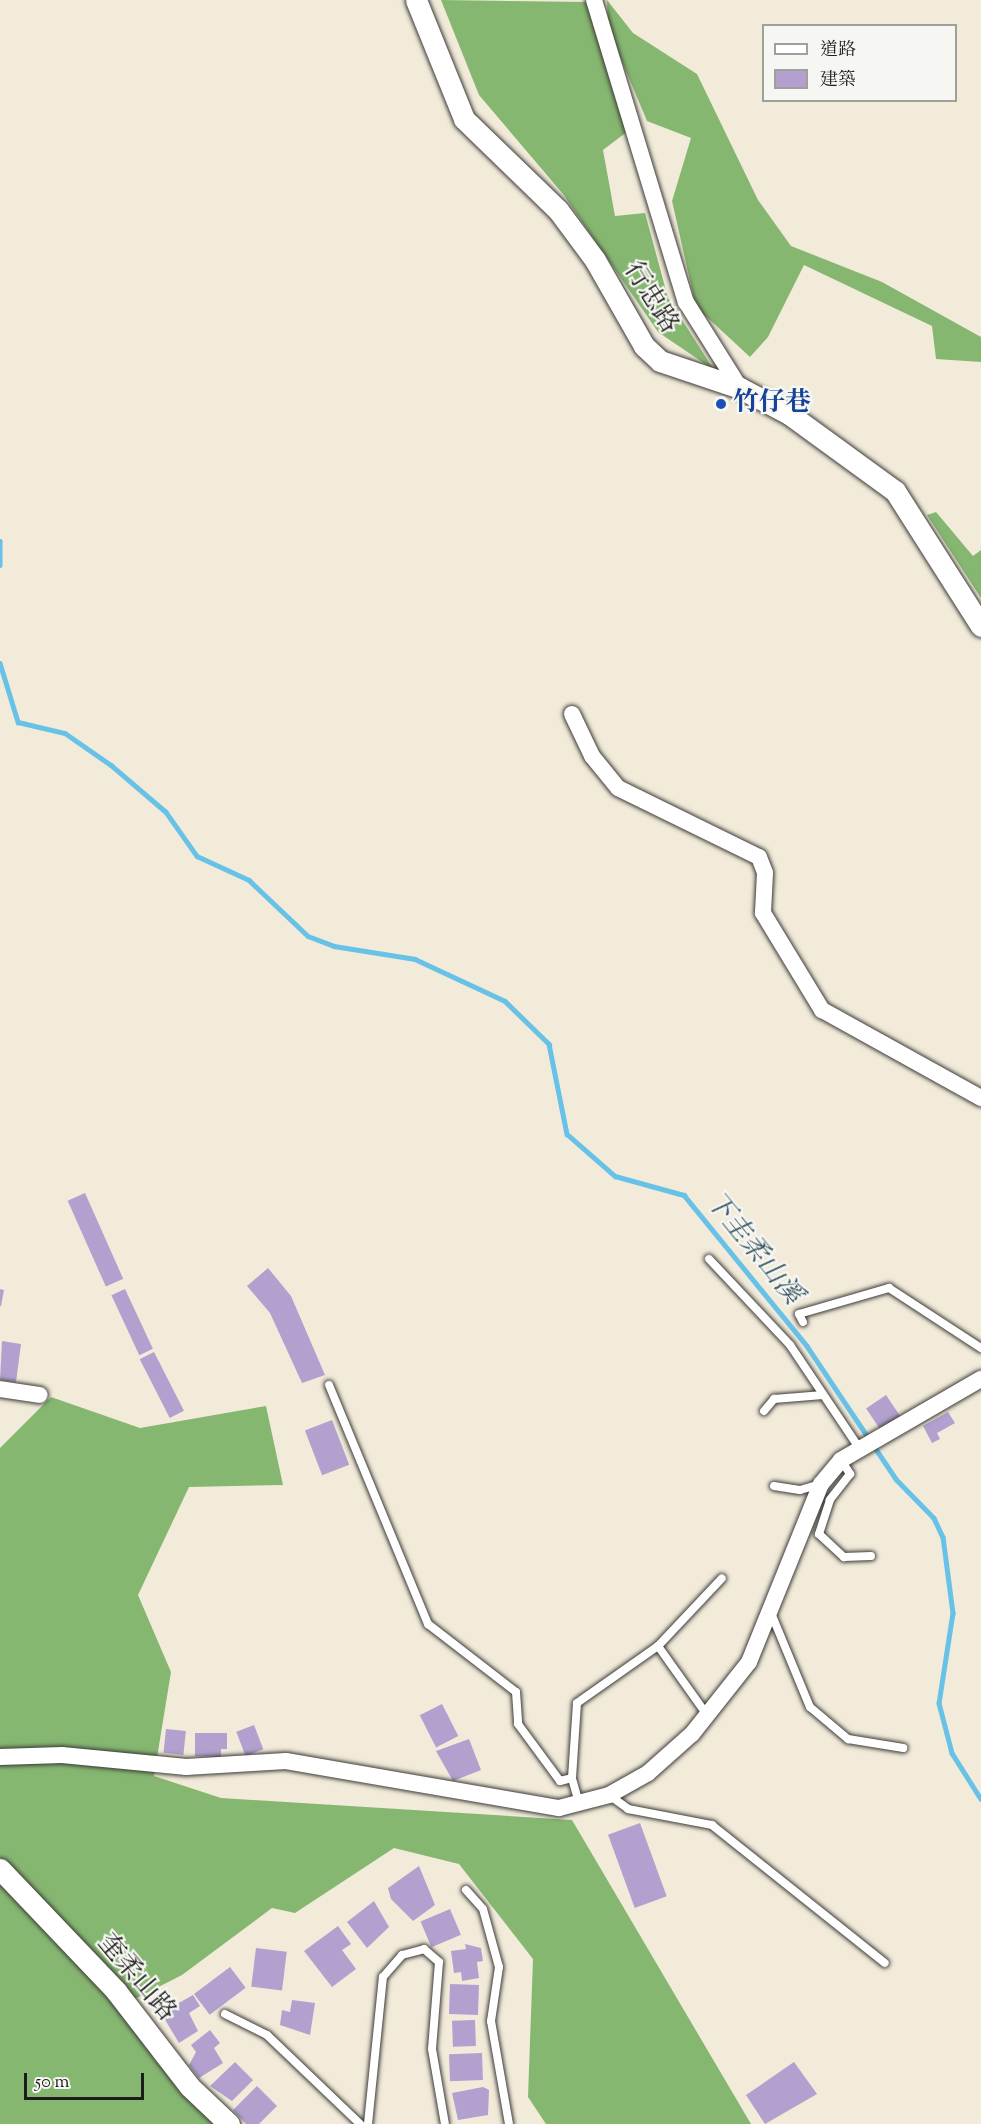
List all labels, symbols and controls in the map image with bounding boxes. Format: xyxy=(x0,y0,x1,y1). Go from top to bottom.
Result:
legend xyxy=(762,24,957,102)
text: 道路 xyxy=(820,38,856,64)
text: 建築 xyxy=(820,68,856,94)
street label: 行忠路 xyxy=(616,257,684,339)
place label: 竹仔巷 xyxy=(733,388,811,420)
marker: 竹仔巷 xyxy=(714,397,728,411)
water label: 下圭柔山溪 xyxy=(698,1186,808,1312)
street label: 奎柔山路 xyxy=(91,1928,181,2028)
scale bar xyxy=(27,2061,147,2099)
text: 50 m xyxy=(35,2070,69,2096)

